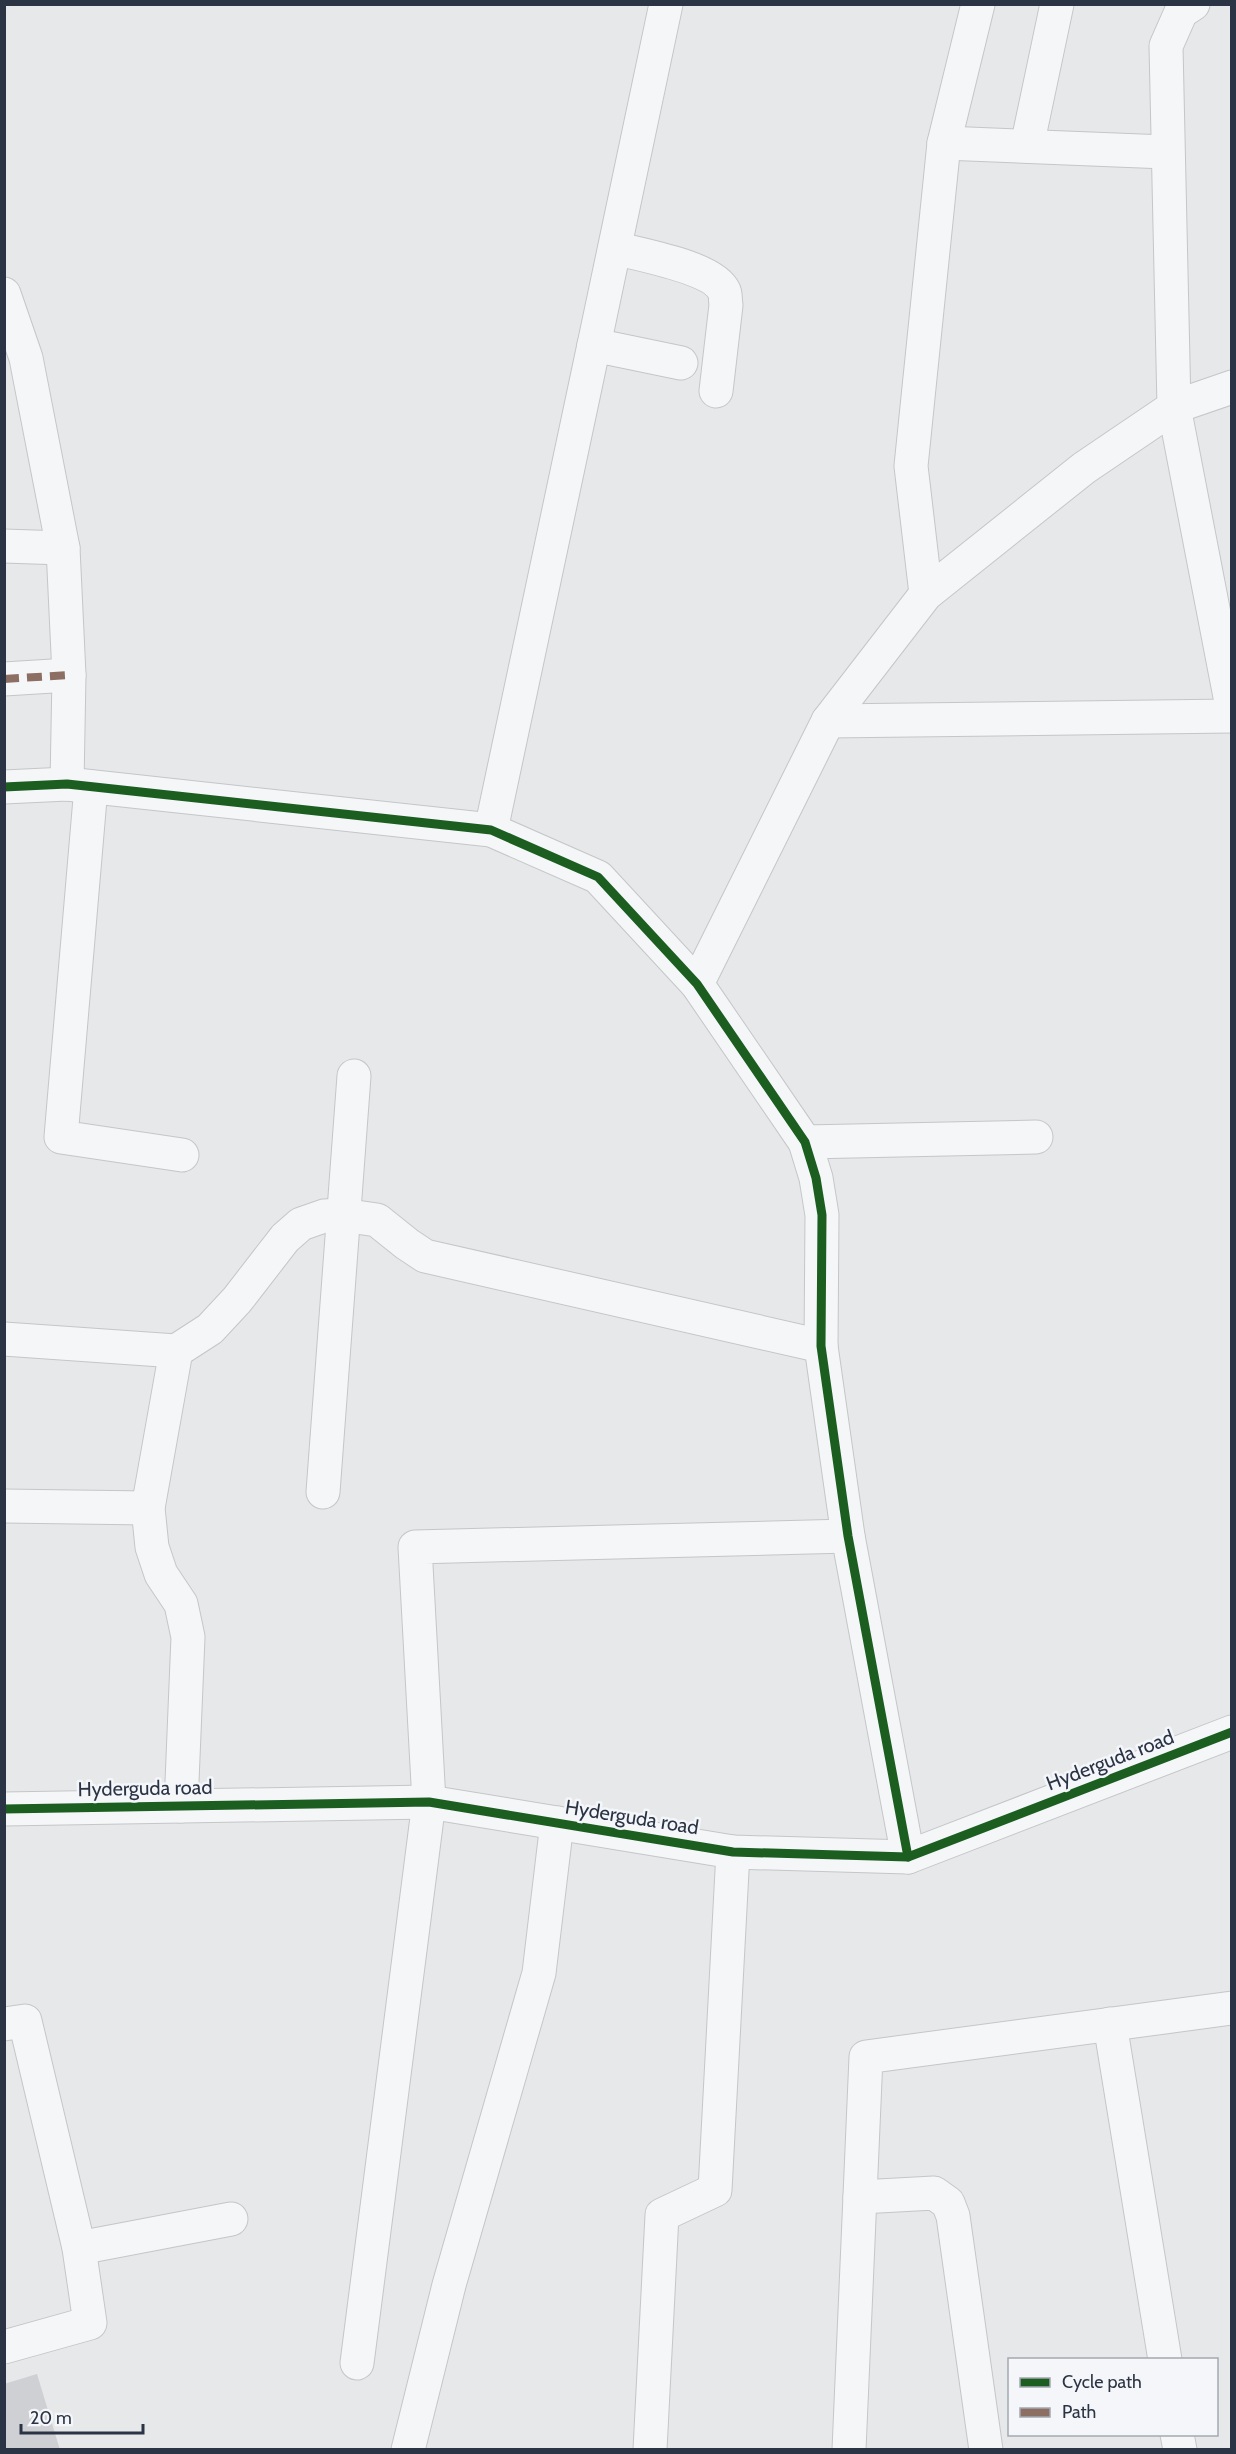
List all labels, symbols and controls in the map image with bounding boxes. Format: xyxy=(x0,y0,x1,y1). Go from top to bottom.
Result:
street label: Hyderguda road xyxy=(1043,1725,1177,1795)
street label: Hyderguda road xyxy=(77,1775,213,1801)
street label: Hyderguda road xyxy=(564,1795,700,1839)
legend xyxy=(1008,2358,1218,2436)
text: Cycle path xyxy=(1062,2371,1142,2393)
scale bar xyxy=(21,2397,142,2435)
text: Path xyxy=(1062,2401,1096,2423)
text: 20 m xyxy=(30,2407,72,2429)

